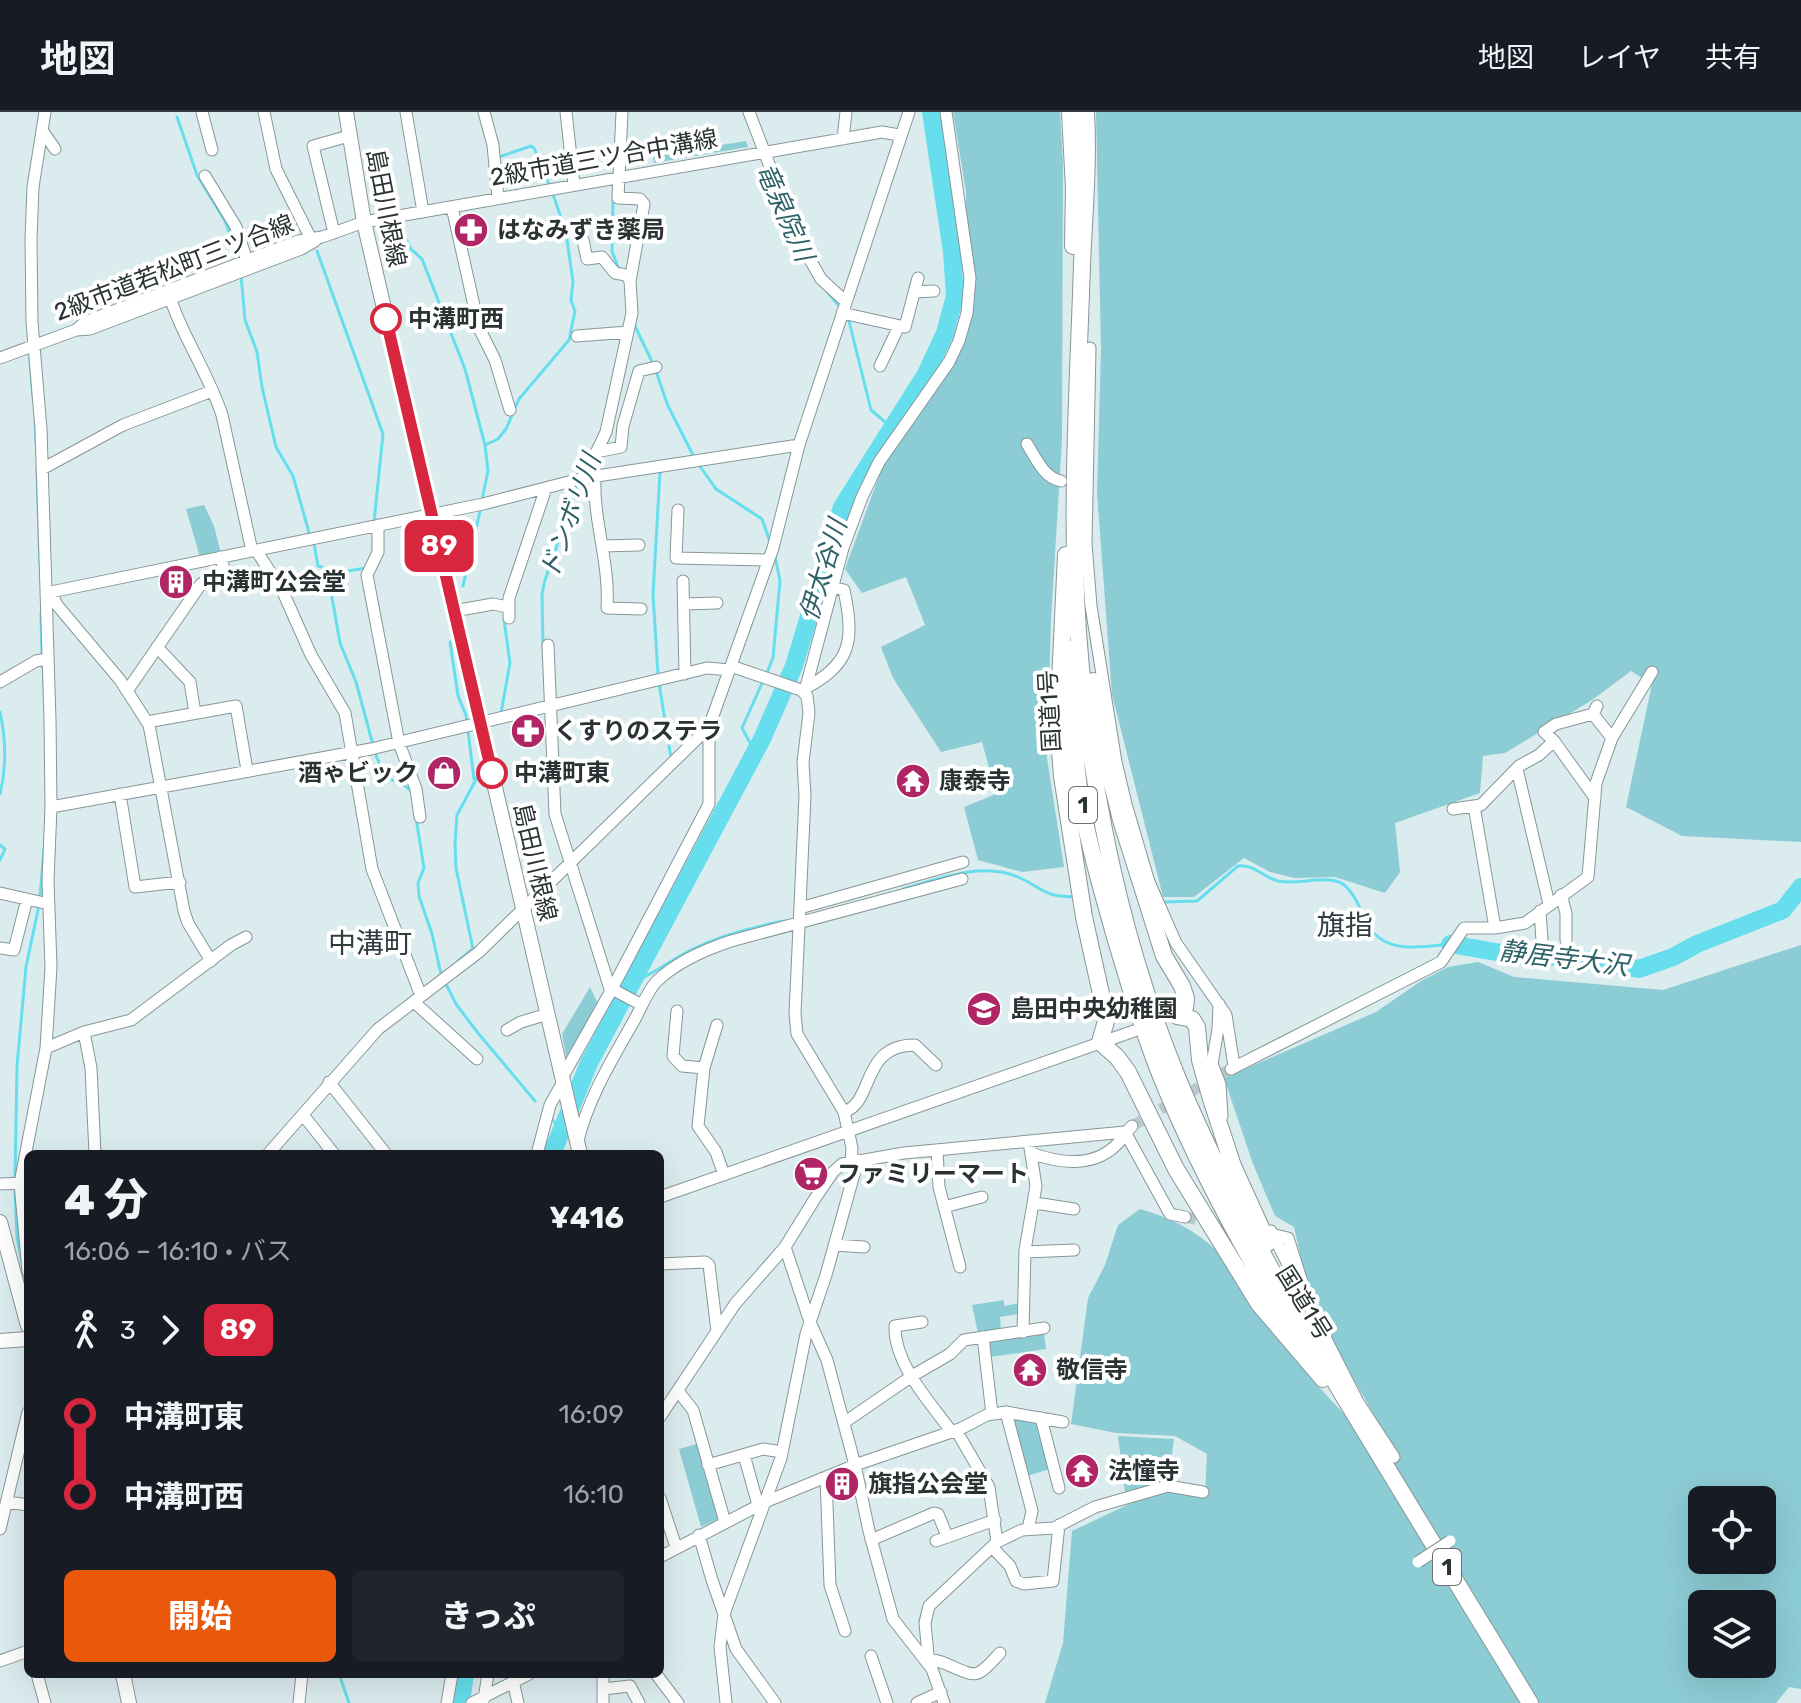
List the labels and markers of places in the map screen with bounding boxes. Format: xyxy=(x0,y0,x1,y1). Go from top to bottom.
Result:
pharmacy icon: はなみずき薬局 xyxy=(452,211,490,249)
place label: はなみずき薬局 xyxy=(497,216,665,244)
marker: 中溝町西 xyxy=(371,304,401,334)
place label: 中溝町西 xyxy=(408,305,504,333)
building icon: 中溝町公会堂 xyxy=(157,563,195,601)
place label: 中溝町公会堂 xyxy=(202,568,346,596)
pharmacy icon: くすりのステラ xyxy=(509,712,547,750)
place label: くすりのステラ xyxy=(554,717,722,745)
shop icon: 酒ゃビック xyxy=(425,754,463,792)
marker: 中溝町東 xyxy=(477,758,507,788)
place label: 酒ゃビック xyxy=(298,759,418,787)
place label: 中溝町東 xyxy=(514,759,610,787)
temple icon: 康泰寺 xyxy=(894,762,932,800)
place label: 康泰寺 xyxy=(939,767,1011,795)
school or university icon: 島田中央幼稚園 xyxy=(965,990,1003,1028)
place label: 島田中央幼稚園 xyxy=(1010,995,1178,1023)
supermarket icon: ファミリーマート xyxy=(792,1155,830,1193)
place label: ファミリーマート xyxy=(837,1160,1029,1188)
temple icon: 敬信寺 xyxy=(1011,1351,1049,1389)
place label: 敬信寺 xyxy=(1056,1356,1128,1384)
temple icon: 法憧寺 xyxy=(1063,1452,1101,1490)
place label: 法憧寺 xyxy=(1108,1457,1180,1485)
building icon: 旗指公会堂 xyxy=(823,1465,861,1503)
place label: 旗指公会堂 xyxy=(868,1470,988,1498)

